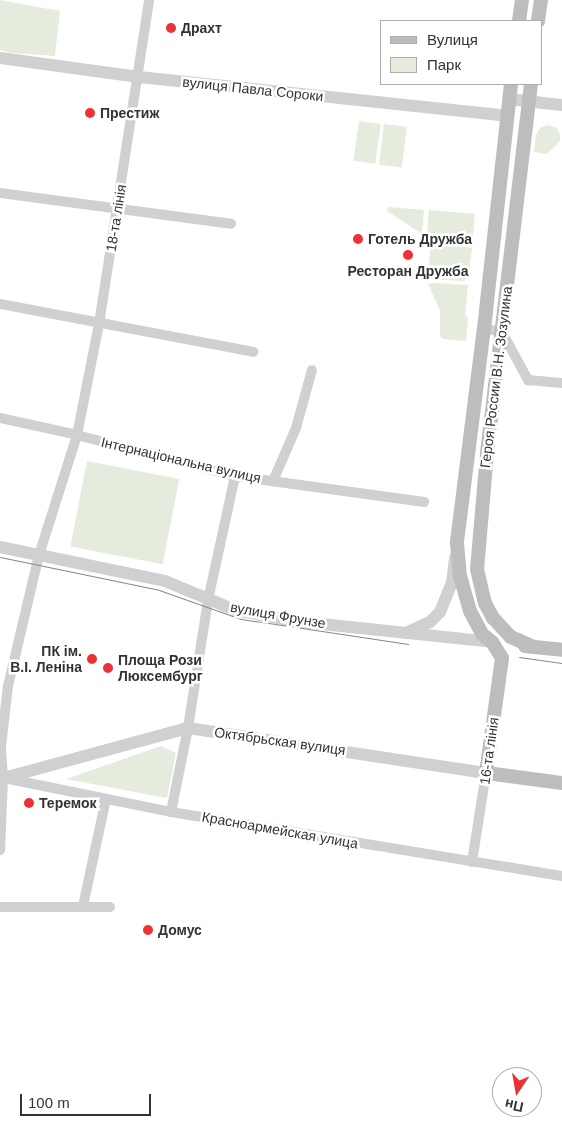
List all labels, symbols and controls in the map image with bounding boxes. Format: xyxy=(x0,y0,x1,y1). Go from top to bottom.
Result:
place label: Драхт xyxy=(181,20,222,36)
legend xyxy=(380,20,542,85)
marker: Драхт xyxy=(165,22,177,34)
text: Вулиця xyxy=(427,31,478,48)
text: Парк xyxy=(427,56,461,73)
street label: вулиця Павла Сороки xyxy=(182,73,324,105)
place label: Престиж xyxy=(100,105,159,121)
marker: Престиж xyxy=(84,107,96,119)
street label: 18-та лінія xyxy=(102,183,130,253)
place label: Готель Дружба xyxy=(368,231,472,247)
marker: Готель Дружба xyxy=(352,233,364,245)
marker: Ресторан Дружба xyxy=(402,249,414,261)
place label: Ресторан Дружба xyxy=(348,263,468,279)
street label: Героя России В.Н. Зозулина xyxy=(477,285,515,469)
street label: Інтернаціональна вулиця xyxy=(99,433,263,487)
street label: вулиця Фрунзе xyxy=(229,598,327,632)
place label: ПК ім. В.І. Леніна xyxy=(10,643,82,676)
place label: Площа Рози Люксембург xyxy=(118,652,203,684)
marker: ПК ім. В.І. Леніна xyxy=(86,653,98,665)
marker: Площа Рози Люксембург xyxy=(102,662,114,674)
street label: 16-та лінія xyxy=(476,716,502,786)
street label: Октябрьская вулиця xyxy=(213,723,347,759)
place label: Теремок xyxy=(39,795,97,811)
marker: Теремок xyxy=(23,797,35,809)
street label: Красноармейская улица xyxy=(201,808,359,852)
place label: Домус xyxy=(158,922,202,938)
marker: Домус xyxy=(142,924,154,936)
north arrow xyxy=(492,1067,542,1117)
scale bar xyxy=(22,1084,154,1116)
text: 100 m xyxy=(28,1094,70,1111)
text: Пн xyxy=(503,1096,525,1115)

